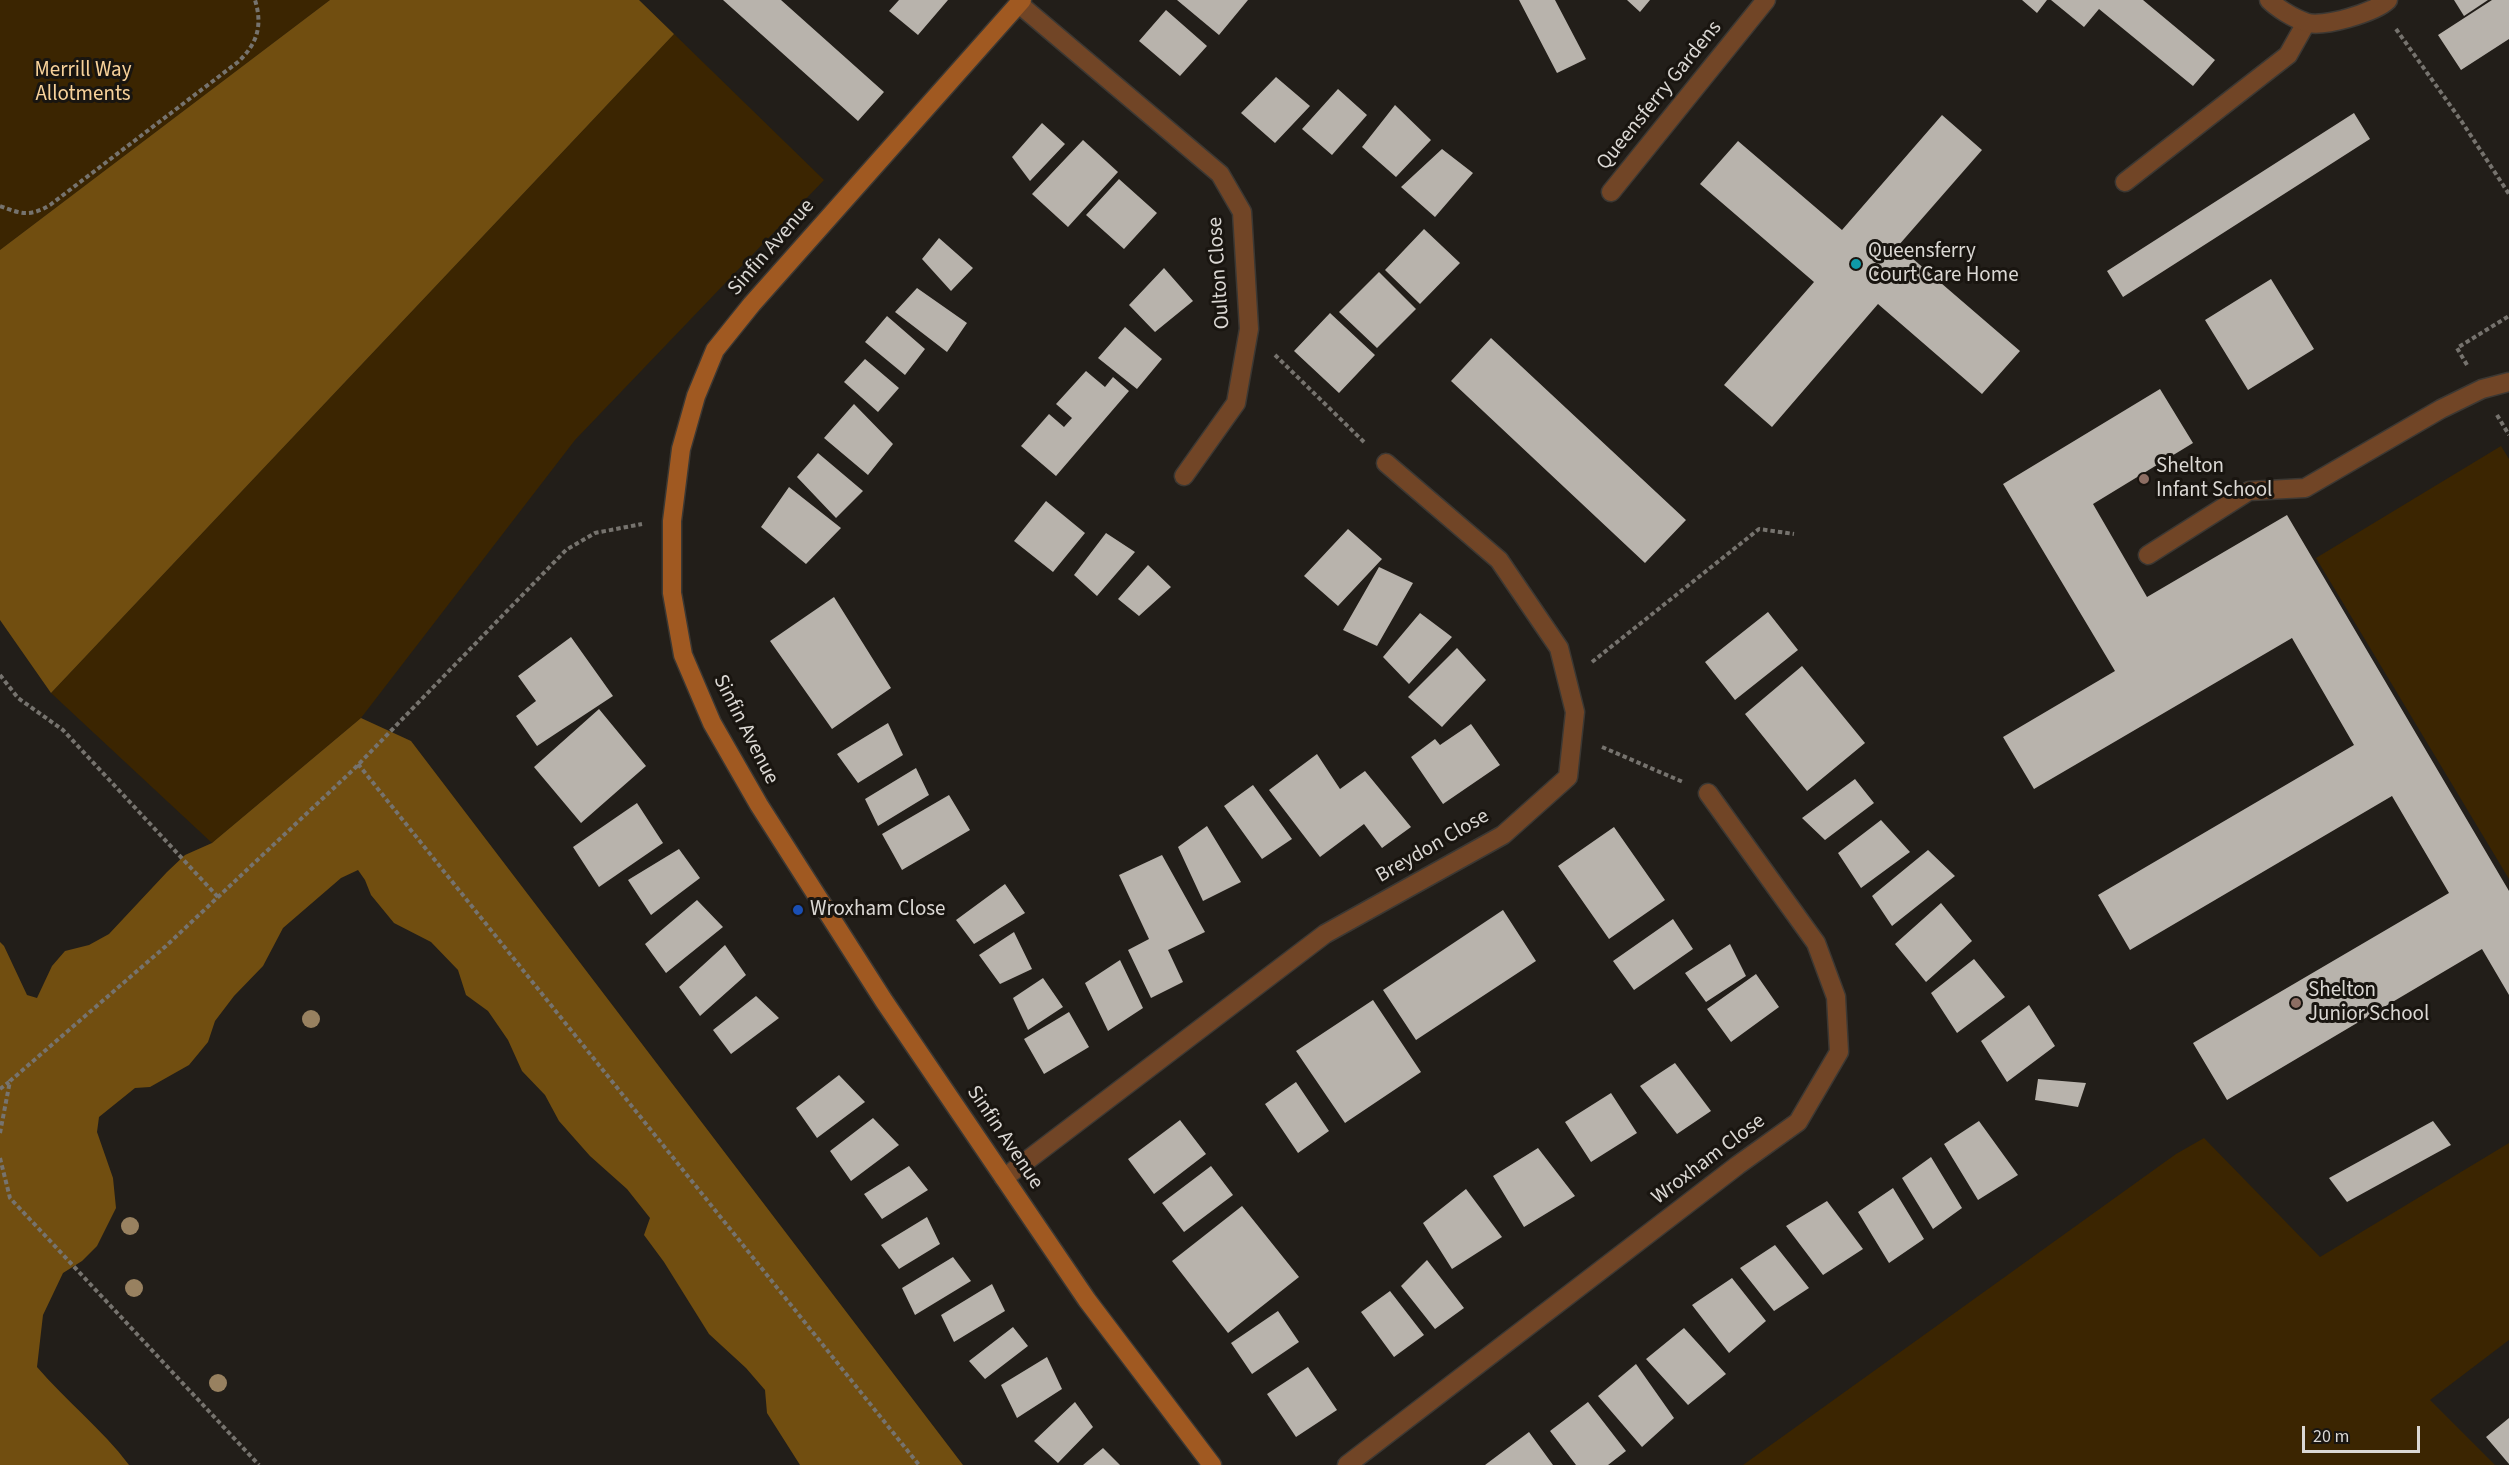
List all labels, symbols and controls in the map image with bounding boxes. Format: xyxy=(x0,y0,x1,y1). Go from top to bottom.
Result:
street label: Queensferry Gardens xyxy=(1592,16,1728,176)
park label: Merrill Way Allotments xyxy=(35,58,131,108)
street label: Sinfin Avenue xyxy=(723,195,821,301)
street label: Oulton Close xyxy=(1204,216,1236,330)
place label: Queensferry Court Care Home xyxy=(1868,239,2019,289)
marker: Queensferry Court Care Home xyxy=(1849,257,1863,271)
place label: Shelton Infant School xyxy=(2156,454,2272,504)
marker: Shelton Infant School xyxy=(2137,472,2151,486)
street label: Sinfin Avenue xyxy=(707,671,783,789)
street label: Breydon Close xyxy=(1372,805,1494,889)
place label: Wroxham Close xyxy=(810,897,945,923)
marker: Wroxham Close xyxy=(791,903,805,917)
place label: Shelton Junior School xyxy=(2308,978,2429,1028)
marker: Shelton Junior School xyxy=(2289,996,2303,1010)
street label: Sinfin Avenue xyxy=(960,1081,1048,1195)
street label: Wroxham Close xyxy=(1647,1109,1771,1211)
scale bar xyxy=(2305,1414,2424,1452)
text: 20 m xyxy=(2313,1424,2349,1449)

